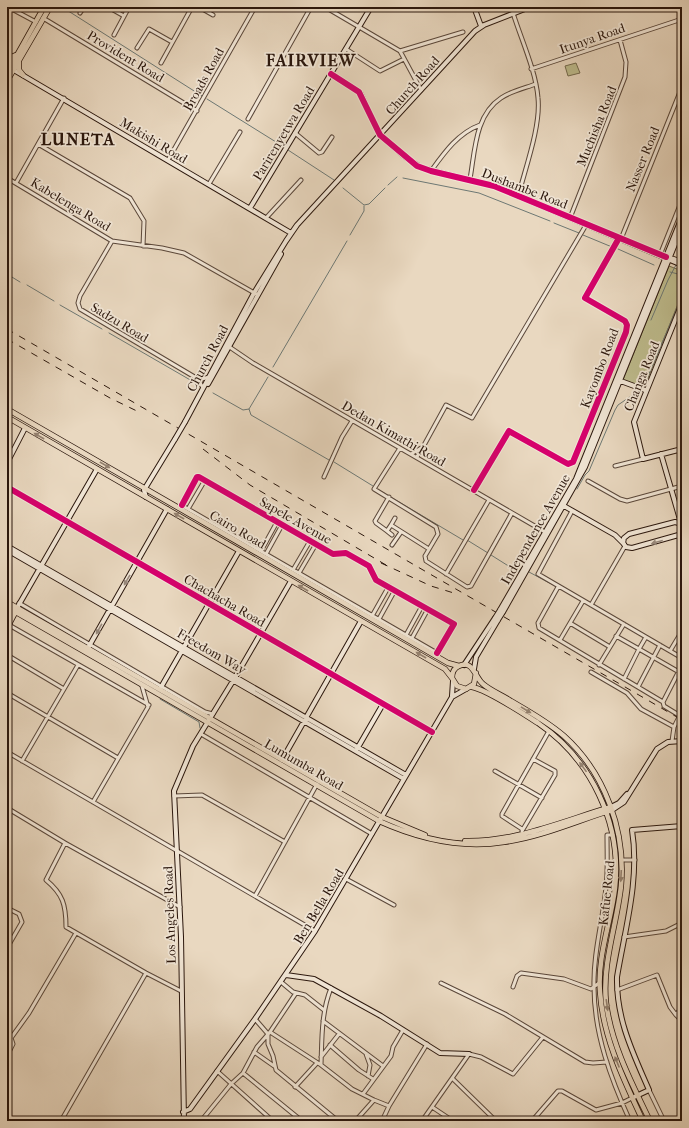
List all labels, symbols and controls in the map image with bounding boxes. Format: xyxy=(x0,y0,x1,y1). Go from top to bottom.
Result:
street label: Itunya Road xyxy=(557,20,628,57)
street label: Provident Road xyxy=(84,28,168,86)
street label: Broads Road xyxy=(180,44,227,114)
district label: FAIRVIEW xyxy=(265,50,357,70)
street label: Church Road xyxy=(382,52,443,118)
street label: Parirenyetwa Road xyxy=(249,83,318,183)
street label: Muchisha Road xyxy=(573,83,620,169)
street label: Makishi Road xyxy=(117,114,191,167)
street label: Nasser Road xyxy=(623,124,663,194)
district label: LUNETA xyxy=(41,129,115,149)
street label: Dushambe Road xyxy=(480,165,571,212)
street label: Kabelenga Road xyxy=(28,175,114,235)
street label: Sadzu Road xyxy=(88,299,152,346)
street label: Church Road xyxy=(184,321,232,394)
street label: Kayombo Road xyxy=(577,325,622,410)
street label: Changa Road xyxy=(621,338,663,413)
street label: Dedan Kimathi Road xyxy=(339,398,449,470)
one-way arrow xyxy=(33,432,45,439)
one-way arrow xyxy=(99,462,111,469)
street label: Independence Avenue xyxy=(498,471,573,587)
street label: Sapele Avenue xyxy=(257,494,335,547)
street label: Cairo Road xyxy=(207,507,269,552)
one-way arrow xyxy=(173,512,184,519)
one-way arrow xyxy=(651,539,664,545)
street label: Chachacha Road xyxy=(181,571,269,630)
one-way arrow xyxy=(123,574,130,586)
one-way arrow xyxy=(297,584,309,591)
one-way arrow xyxy=(95,623,102,635)
street label: Freedom Way xyxy=(175,626,250,678)
one-way arrow xyxy=(415,652,427,659)
one-way arrow xyxy=(520,706,532,713)
street label: Lumumba Road xyxy=(262,736,347,794)
one-way arrow xyxy=(579,762,587,772)
street label: Kafue Road xyxy=(596,859,617,926)
street label: Los Angeles Road xyxy=(160,865,179,964)
street label: Ben Bella Road xyxy=(290,865,347,947)
one-way arrow xyxy=(618,870,625,882)
one-way arrow xyxy=(604,999,610,1011)
one-way arrow xyxy=(613,1056,619,1068)

